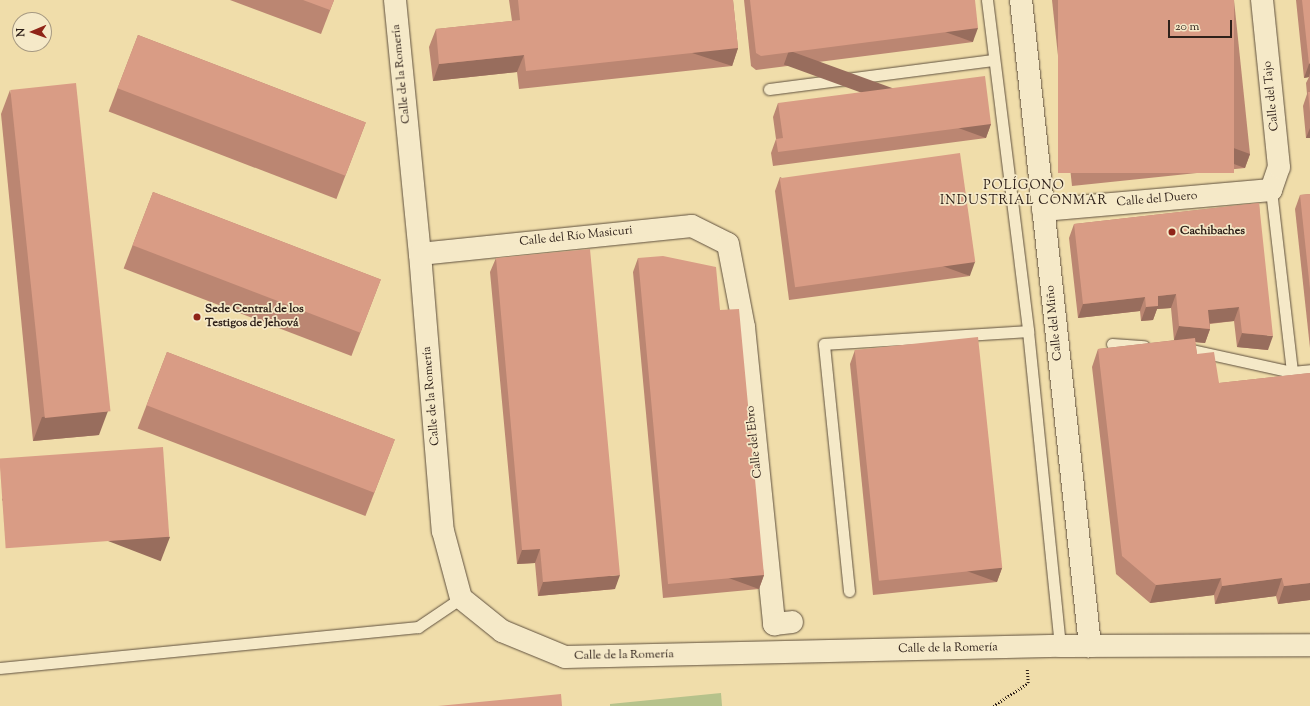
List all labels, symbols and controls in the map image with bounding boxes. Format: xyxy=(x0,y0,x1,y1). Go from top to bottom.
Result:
north arrow xyxy=(12,12,52,52)
scale bar xyxy=(1170,12,1234,38)
text: 20 m xyxy=(1175,18,1199,36)
street label: Calle de la Romería xyxy=(390,24,414,124)
text: N xyxy=(13,28,29,37)
street label: Calle del Tajo xyxy=(1261,60,1283,132)
district label: POLÍGONO INDUSTRIAL CONMAR xyxy=(940,179,1108,210)
street label: Calle del Duero xyxy=(1116,189,1198,211)
street label: Calle del Río Masicuri xyxy=(519,224,633,250)
place label: Cachibaches xyxy=(1180,225,1245,239)
marker: Cachibaches xyxy=(1167,227,1177,237)
street label: Calle del Miño xyxy=(1044,285,1066,361)
place label: Sede Central de los Testigos de Jehová xyxy=(205,303,304,331)
marker: Sede Central de los Testigos de Jehová xyxy=(192,312,202,322)
street label: Calle de la Romería xyxy=(420,346,444,446)
street label: Calle del Ebro xyxy=(744,405,766,479)
street label: Calle de la Romería xyxy=(898,641,998,657)
street label: Calle de la Romería xyxy=(574,648,674,664)

